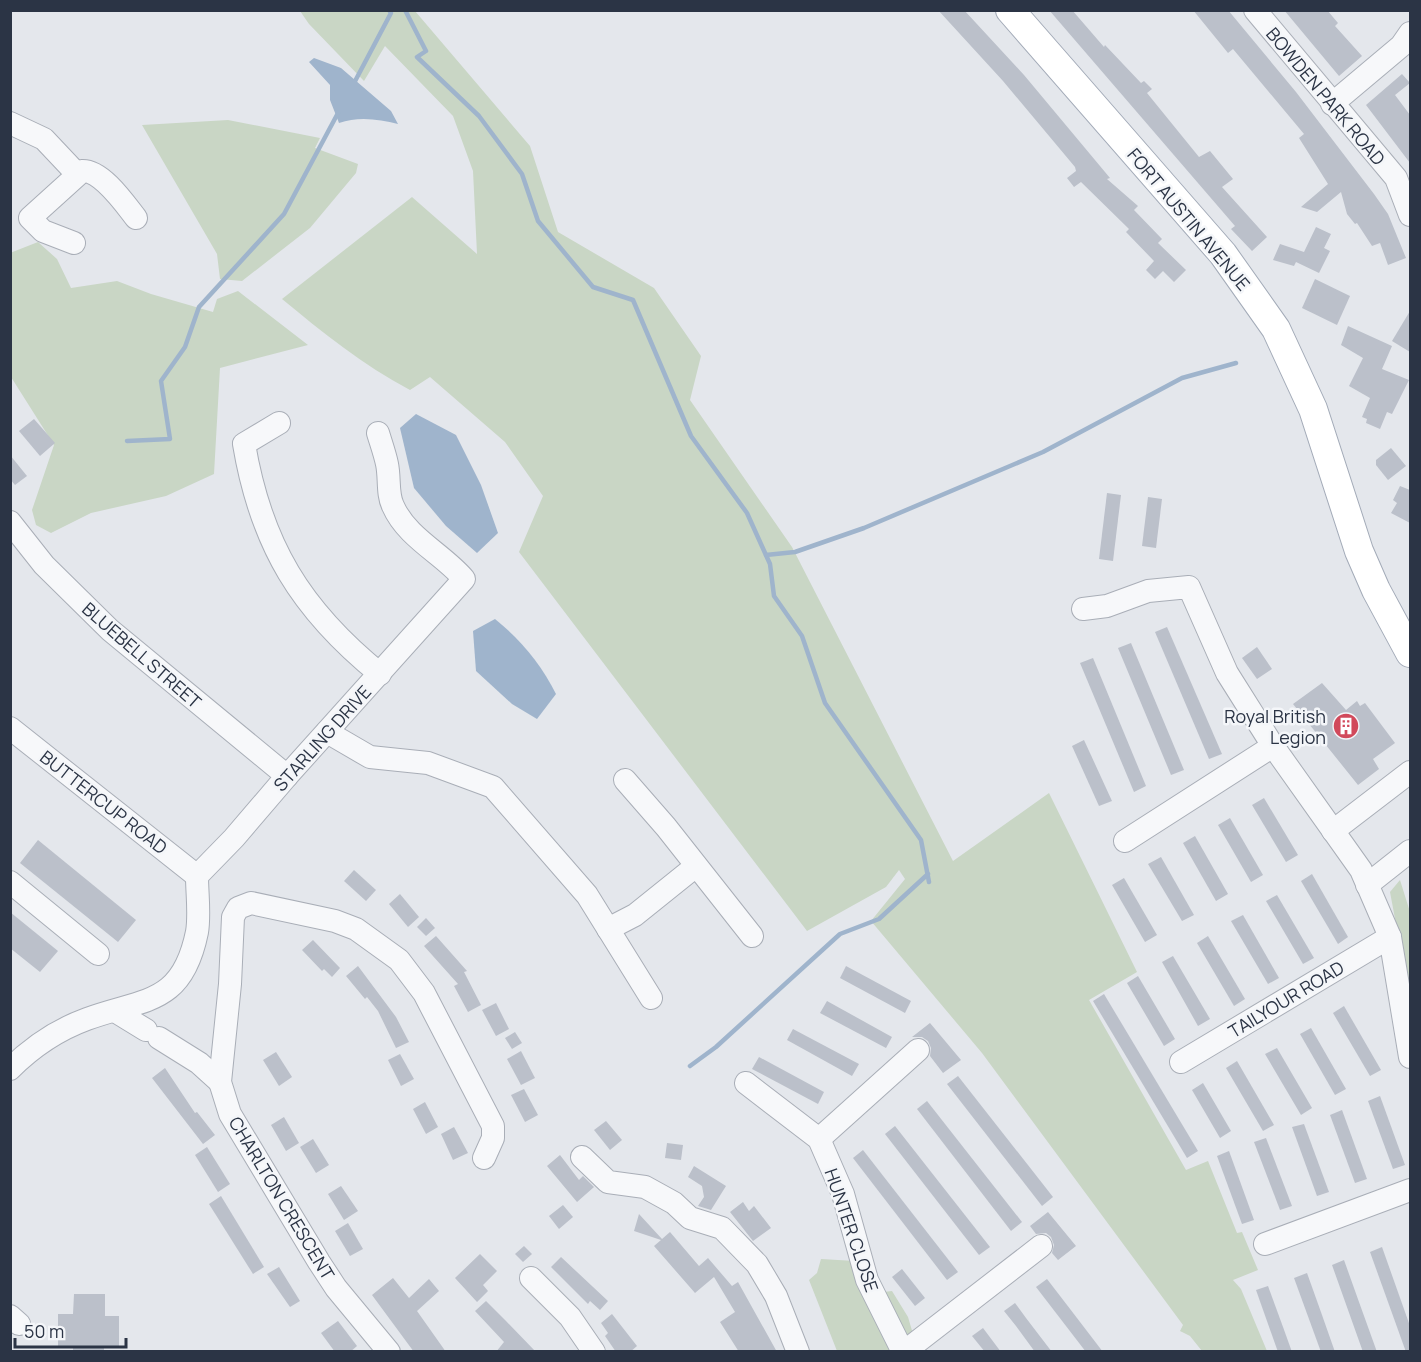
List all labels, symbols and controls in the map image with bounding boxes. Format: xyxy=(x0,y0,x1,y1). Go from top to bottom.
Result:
street label: BOWDEN PARK ROAD xyxy=(1261,22,1391,170)
street label: FORT AUSTIN AVENUE xyxy=(1122,143,1256,295)
street label: BLUEBELL STREET xyxy=(78,597,207,713)
street label: STARLING DRIVE xyxy=(268,680,376,796)
place label: Royal British Legion xyxy=(1224,704,1326,749)
building icon: Royal British Legion xyxy=(1331,711,1361,741)
street label: BUTTERCUP ROAD xyxy=(35,745,173,859)
street label: TAILYOUR ROAD xyxy=(1224,955,1348,1043)
street label: CHARLTON CRESCENT xyxy=(224,1112,340,1284)
street label: HUNTER CLOSE xyxy=(820,1165,884,1295)
scale bar xyxy=(15,1311,126,1349)
text: 50 m xyxy=(24,1319,64,1343)

